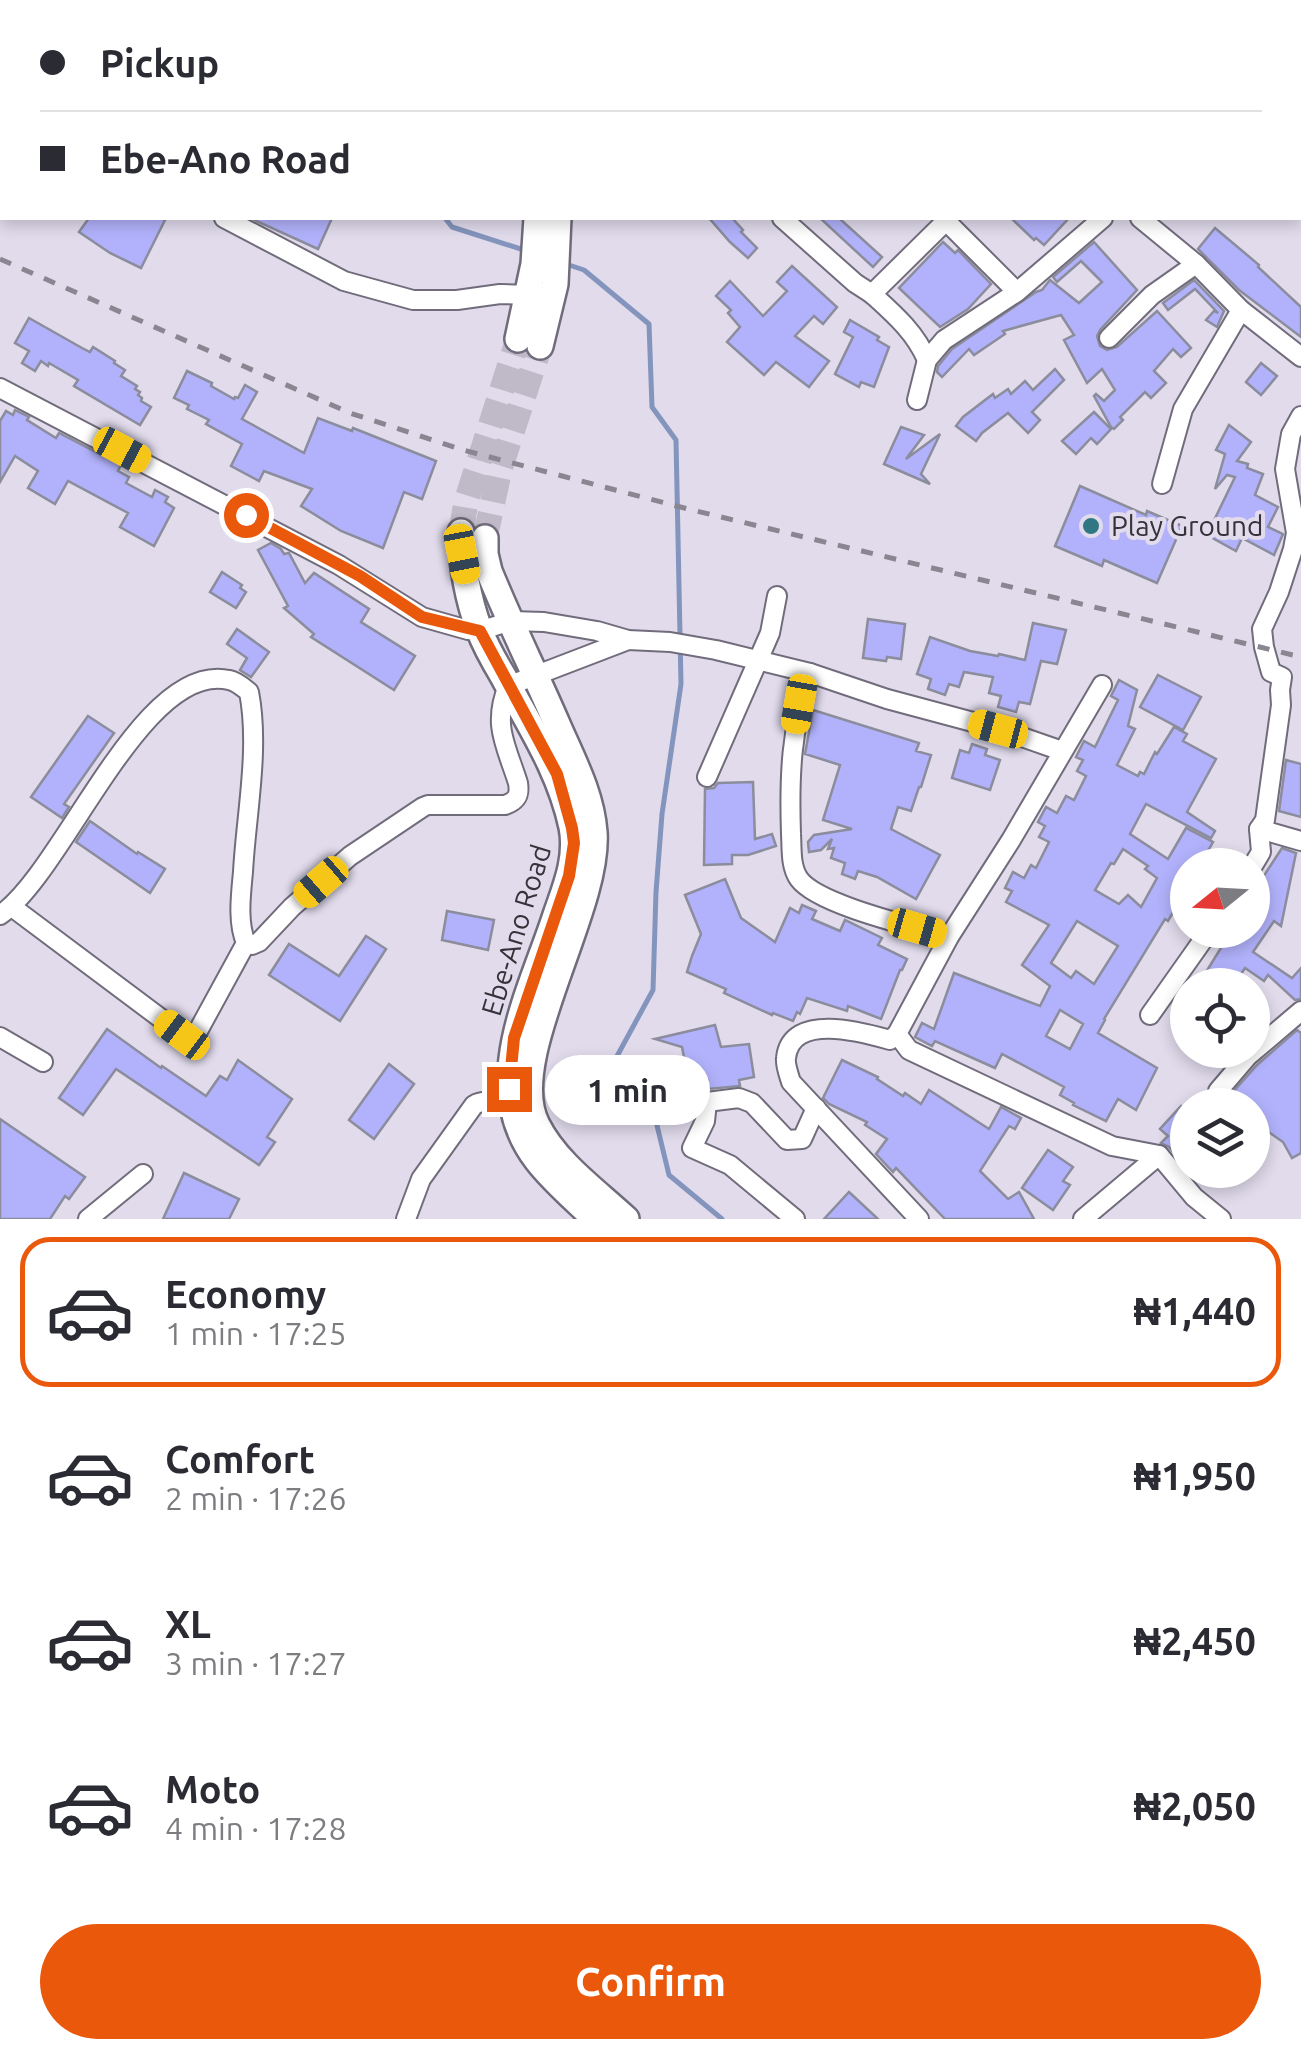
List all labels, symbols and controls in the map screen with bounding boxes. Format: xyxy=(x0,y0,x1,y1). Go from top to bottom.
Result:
text: Pickup xyxy=(100,42,219,84)
text: Ebe-Ano Road xyxy=(100,138,351,180)
car xyxy=(88,423,156,477)
route start xyxy=(224,493,269,538)
place label: Play Ground xyxy=(1111,510,1263,541)
marker: Play Ground xyxy=(1080,515,1102,537)
car xyxy=(442,522,482,586)
car xyxy=(779,672,819,736)
car xyxy=(965,707,1031,751)
street label: Ebe-Ano Road xyxy=(475,841,556,1019)
north arrow xyxy=(1170,848,1270,948)
map controls xyxy=(1170,848,1270,1188)
car xyxy=(289,851,353,913)
car xyxy=(884,905,950,951)
button: locate xyxy=(1170,968,1270,1068)
car xyxy=(149,1005,215,1065)
callout: 1 min xyxy=(544,1054,709,1124)
route end xyxy=(487,1067,532,1112)
text: 1 min xyxy=(587,1072,668,1108)
button: layers xyxy=(1170,1088,1270,1188)
icon: car xyxy=(45,1267,135,1357)
text: Economy xyxy=(165,1273,326,1315)
text: ₦1,440 xyxy=(1133,1290,1256,1332)
text: 1 min · 17:25 xyxy=(165,1315,347,1351)
icon: car xyxy=(45,1432,135,1522)
text: Comfort xyxy=(165,1438,315,1480)
text: ₦1,950 xyxy=(1133,1455,1256,1497)
text: 2 min · 17:26 xyxy=(165,1480,347,1516)
icon: car xyxy=(45,1597,135,1687)
text: XL xyxy=(165,1603,211,1645)
text: ₦2,450 xyxy=(1133,1620,1256,1662)
text: 3 min · 17:27 xyxy=(165,1645,347,1681)
icon: car xyxy=(45,1762,135,1852)
text: Moto xyxy=(165,1768,260,1810)
text: ₦2,050 xyxy=(1133,1785,1256,1827)
text: 4 min · 17:28 xyxy=(165,1810,347,1846)
button: Confirm xyxy=(40,1924,1261,2039)

